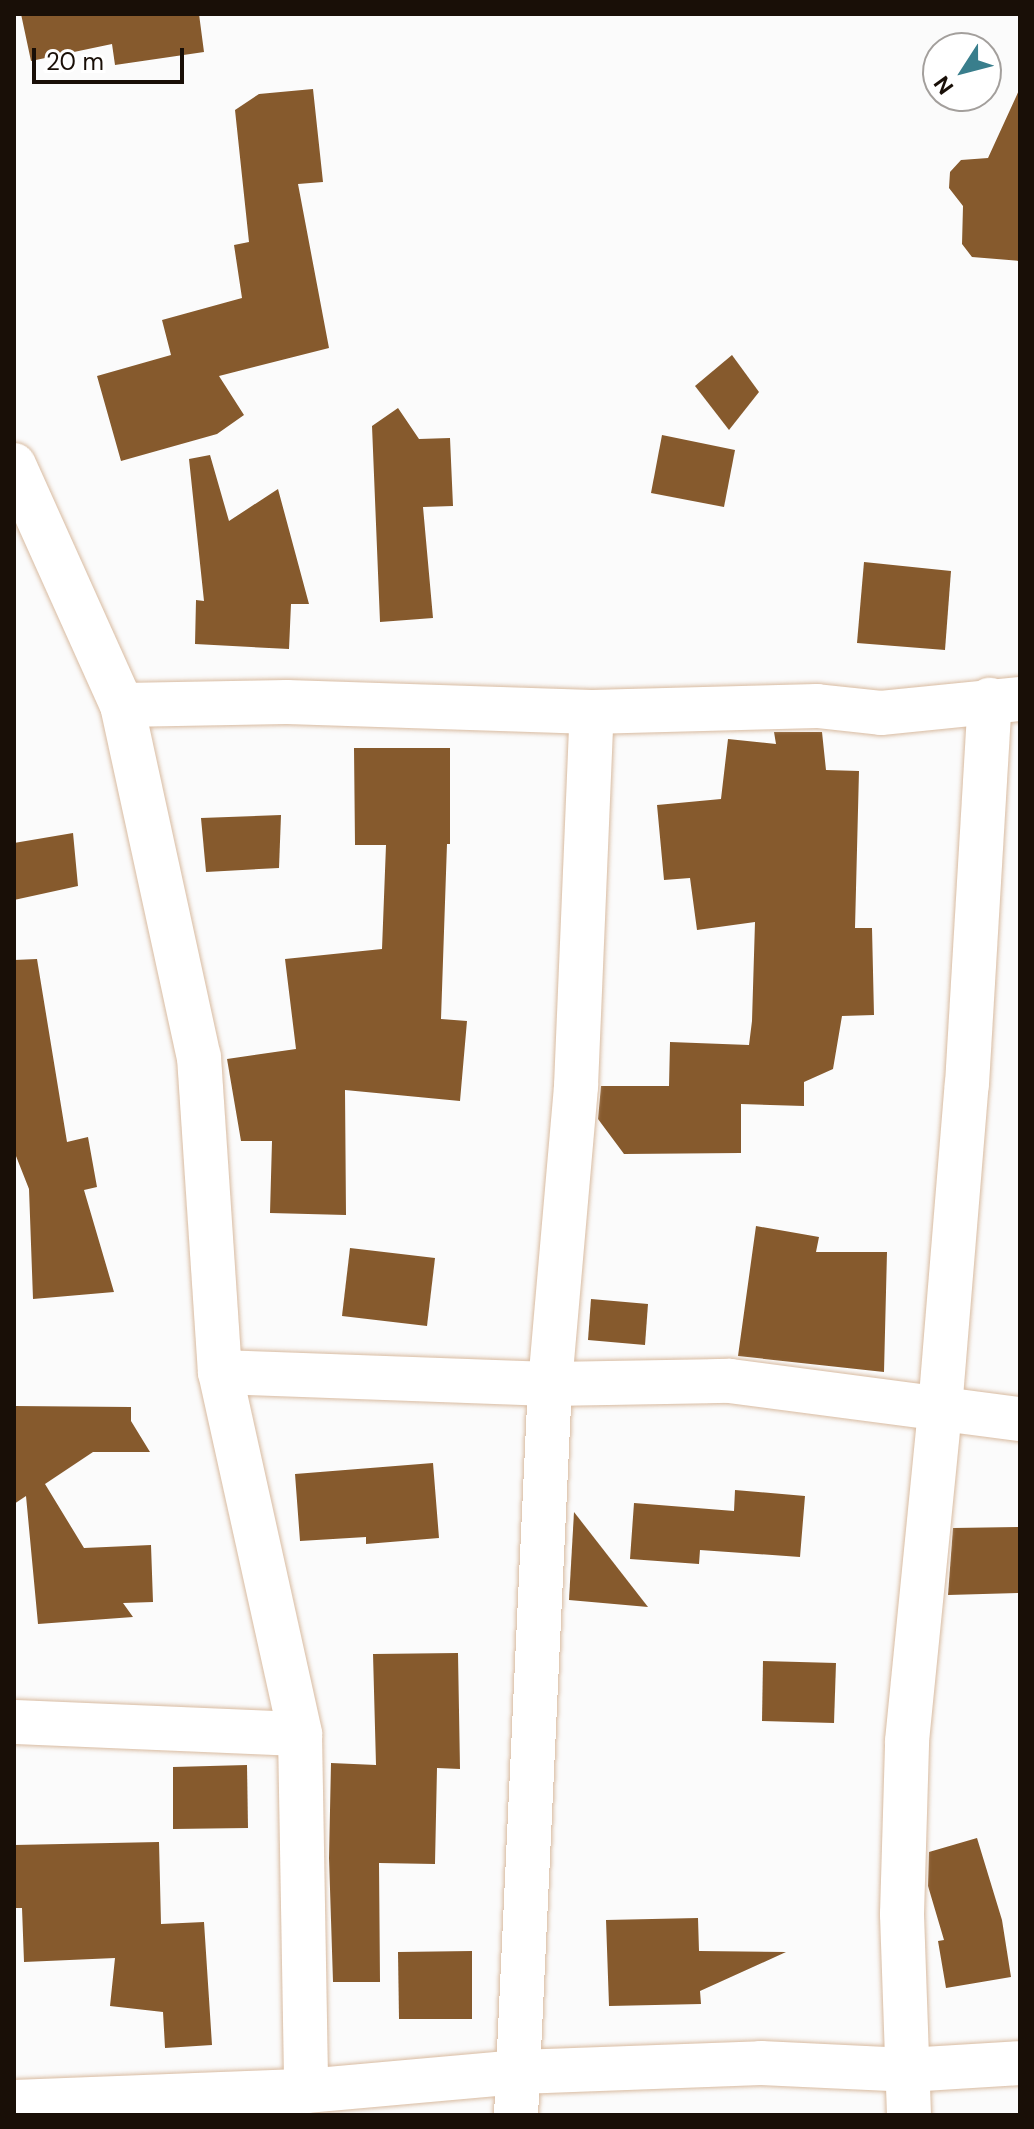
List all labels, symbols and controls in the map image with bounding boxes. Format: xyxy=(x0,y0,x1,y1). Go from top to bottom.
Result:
scale bar xyxy=(36,32,188,82)
north arrow xyxy=(922,32,1002,112)
text: 20 m xyxy=(46,46,104,77)
text: N xyxy=(927,70,960,100)

